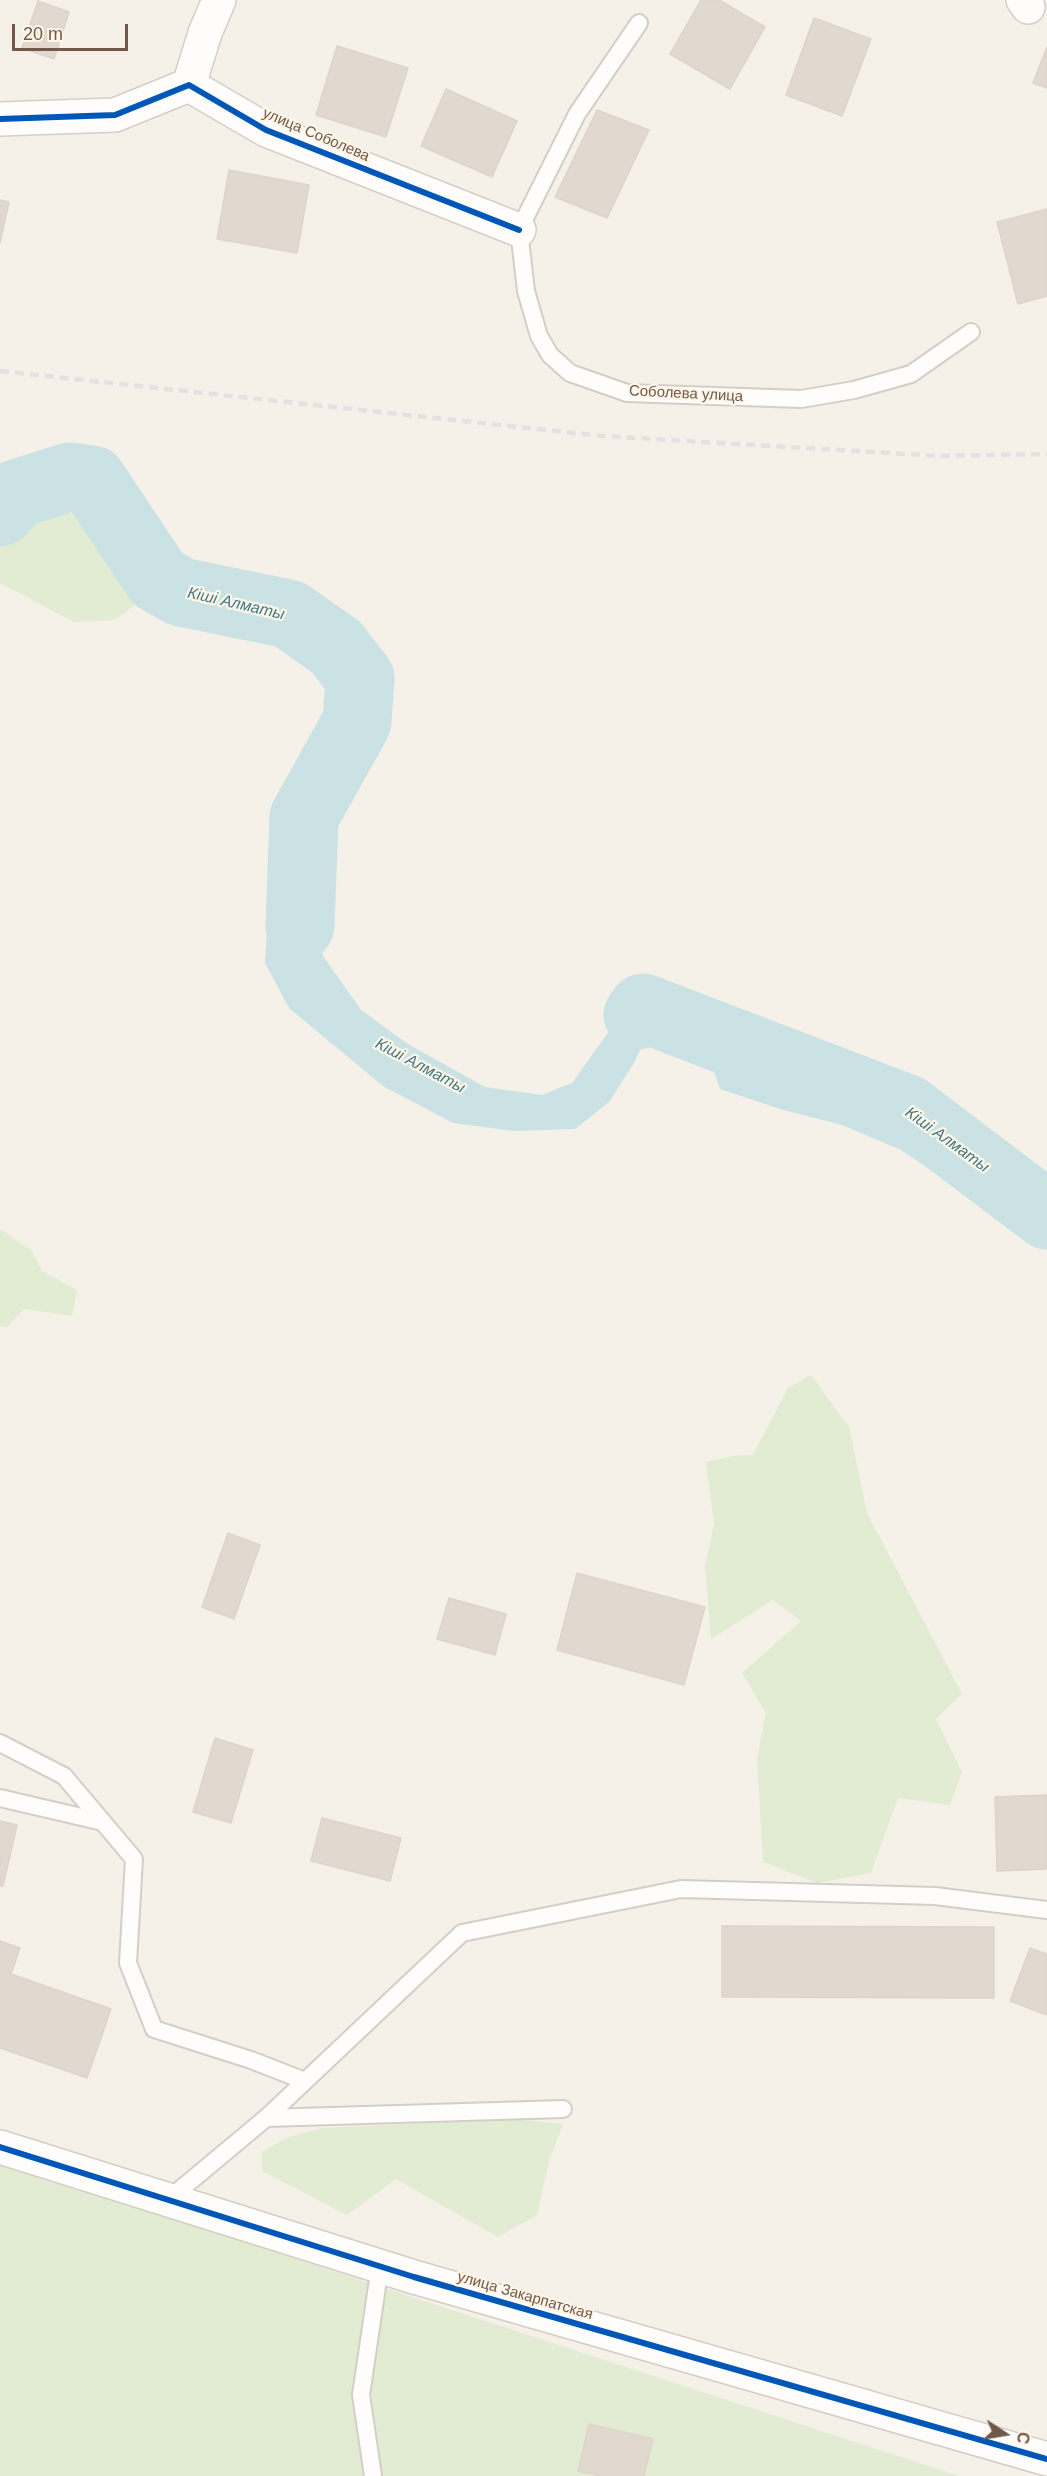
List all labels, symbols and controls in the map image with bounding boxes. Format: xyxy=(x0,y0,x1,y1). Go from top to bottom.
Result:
scale bar xyxy=(15,12,130,50)
text: 20 m xyxy=(23,24,63,44)
street label: улица Соболева xyxy=(260,104,372,166)
street label: Соболева улица xyxy=(628,382,744,406)
water label: Кіші Алматы xyxy=(186,584,286,624)
water label: Кіші Алматы xyxy=(372,1034,468,1098)
water label: Кіші Алматы xyxy=(901,1103,993,1177)
street label: улица Закарпатская xyxy=(455,2268,595,2324)
north arrow xyxy=(975,2404,1035,2464)
text: С xyxy=(1014,2430,1033,2445)

